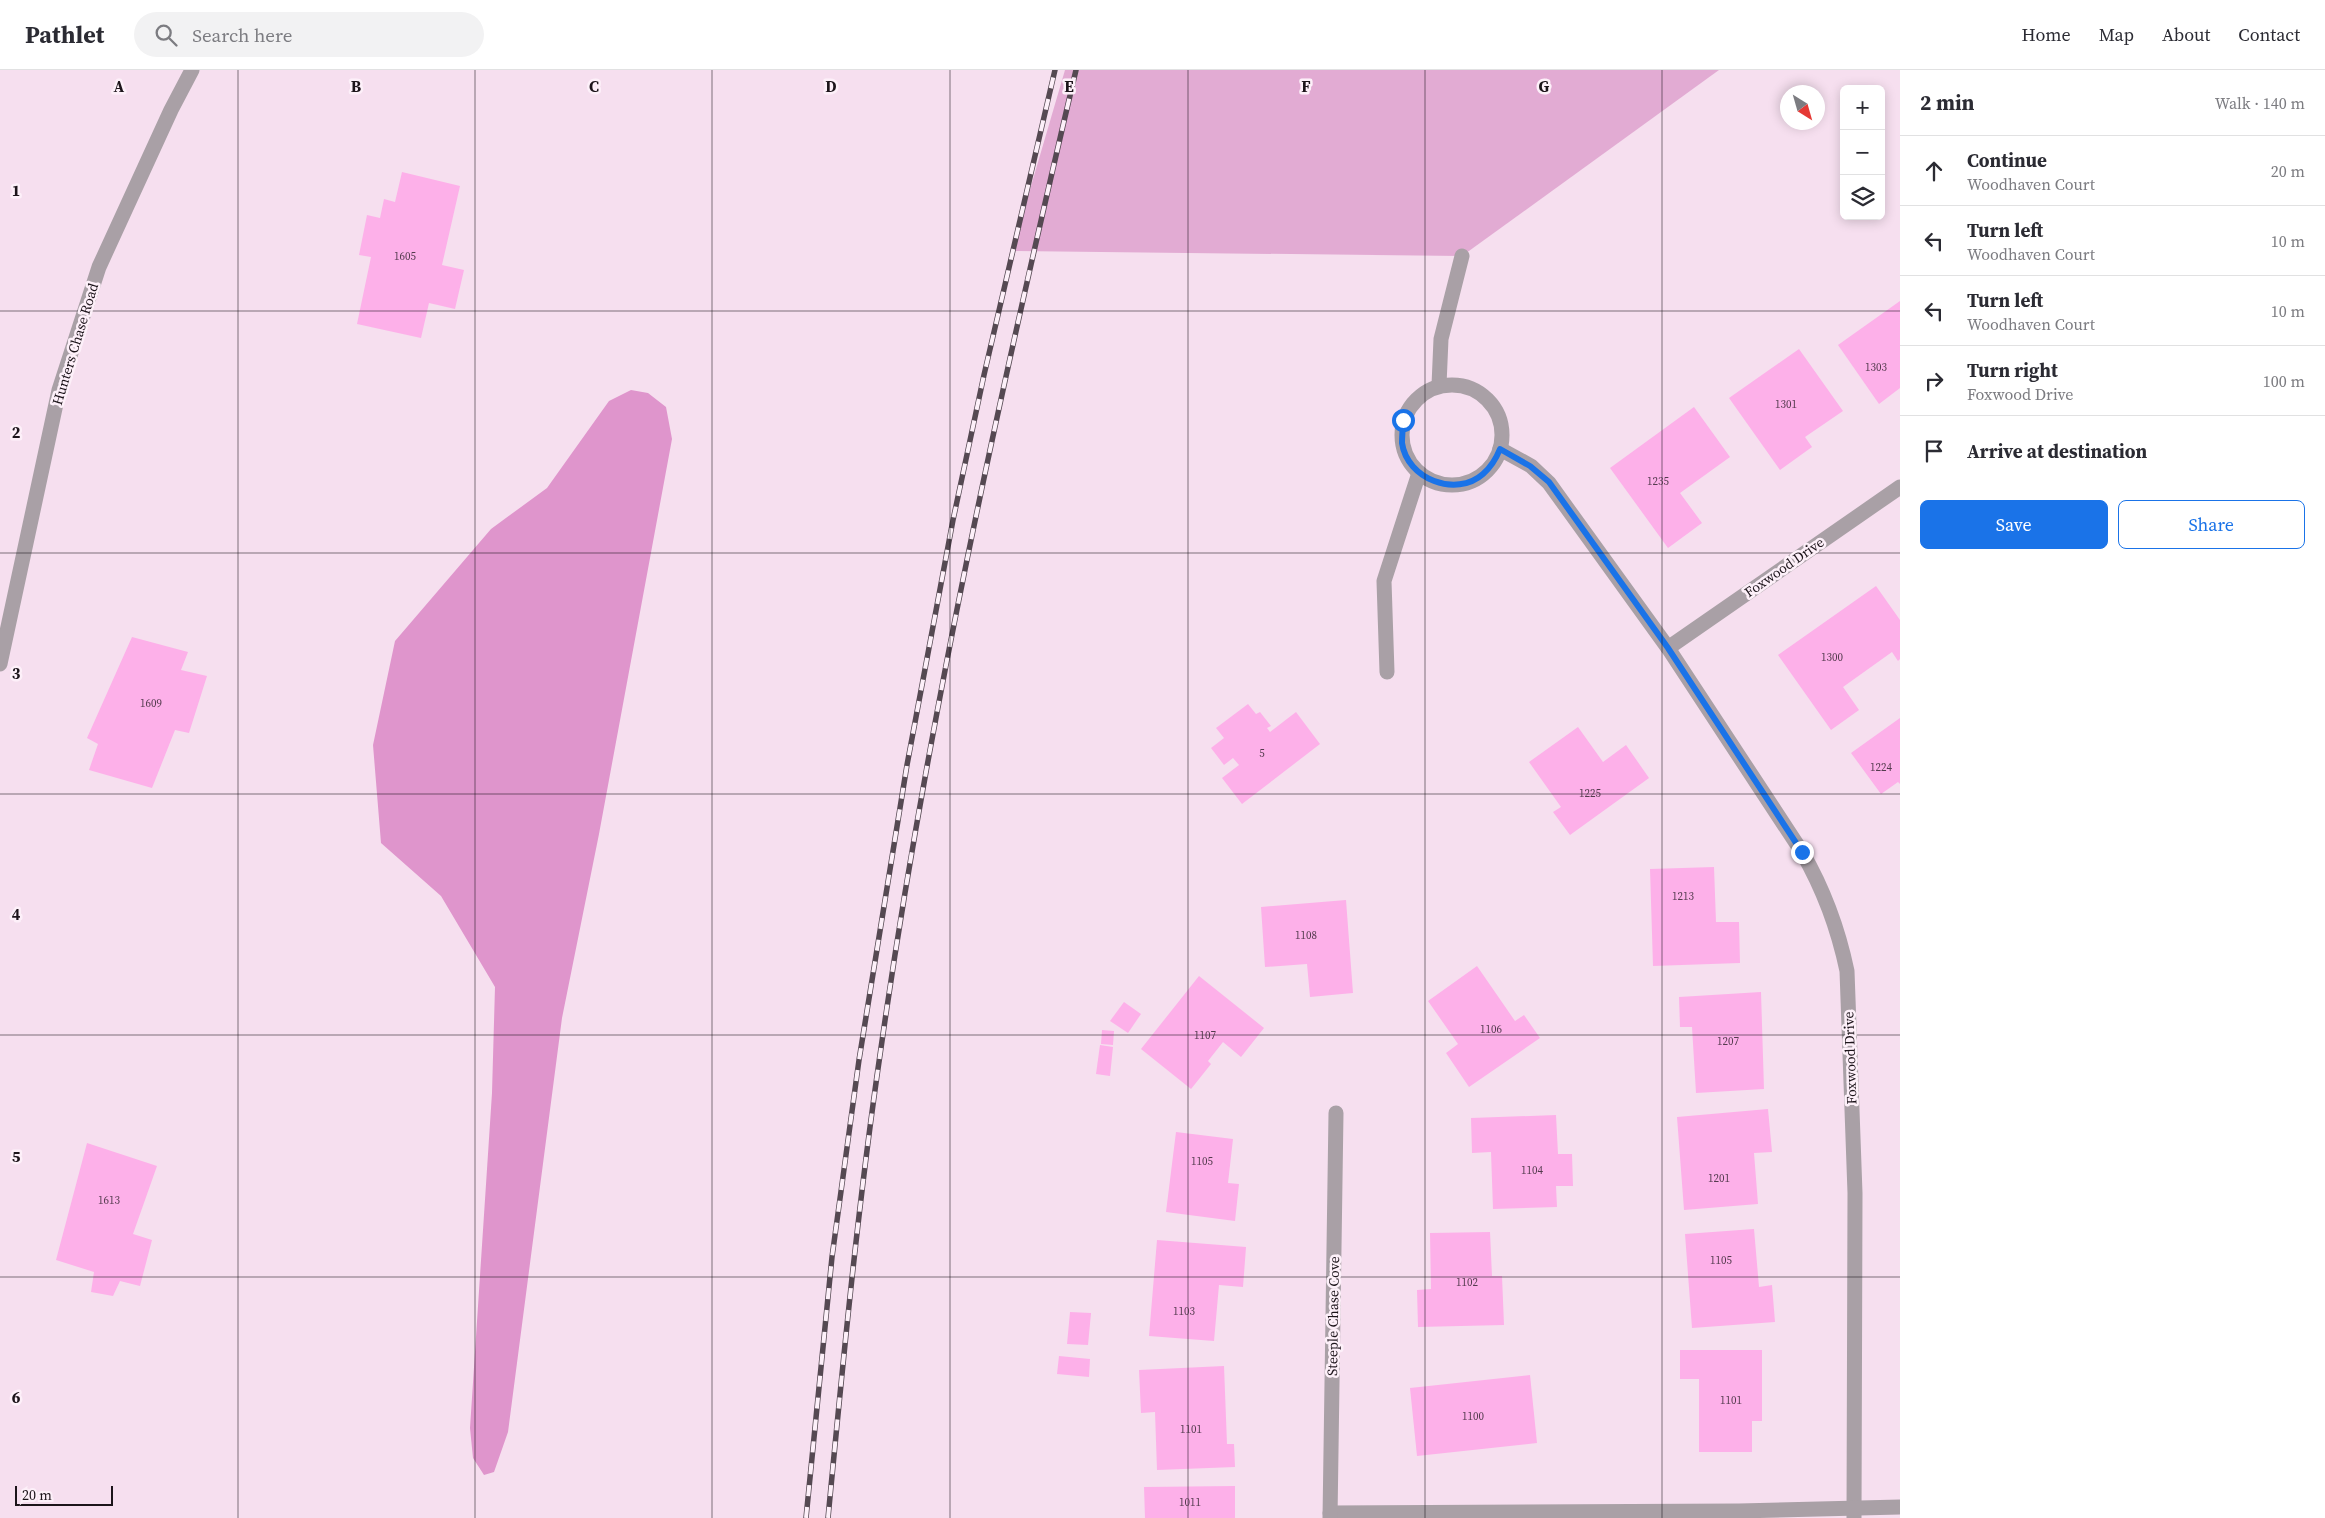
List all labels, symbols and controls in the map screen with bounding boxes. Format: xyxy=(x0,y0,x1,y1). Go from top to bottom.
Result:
search box xyxy=(134,12,484,57)
text: Pathlet xyxy=(25,18,104,51)
icon: search xyxy=(152,21,180,49)
text: Search here xyxy=(192,22,293,48)
text: Home xyxy=(2022,22,2071,47)
text: Map xyxy=(2099,22,2134,47)
text: About xyxy=(2162,22,2210,47)
text: Contact xyxy=(2238,22,2300,47)
text: A xyxy=(114,75,125,97)
text: B xyxy=(351,75,362,97)
text: C xyxy=(589,75,599,97)
text: D xyxy=(825,75,837,97)
text: E xyxy=(1064,75,1074,97)
text: F xyxy=(1301,75,1311,97)
text: G xyxy=(1539,75,1550,97)
north arrow xyxy=(1780,85,1825,130)
map controls xyxy=(1840,85,1885,220)
button: + xyxy=(1840,85,1885,130)
text: 2 min xyxy=(1920,88,1975,117)
text: Walk · 140 m xyxy=(2215,92,2305,114)
button: − xyxy=(1840,130,1885,175)
text: Continue xyxy=(1967,147,2047,173)
icon: ahead xyxy=(1920,157,1948,185)
text: 20 m xyxy=(2271,160,2305,182)
text: Woodhaven Court xyxy=(1967,173,2095,195)
button: layers xyxy=(1840,175,1885,220)
text: 1 xyxy=(12,179,20,201)
text: Turn left xyxy=(1967,217,2043,243)
icon: left xyxy=(1920,227,1948,255)
text: 10 m xyxy=(2271,230,2305,252)
text: Woodhaven Court xyxy=(1967,243,2095,265)
house number: 1605 xyxy=(394,249,416,264)
street label: Hunters Chase Road xyxy=(47,280,103,408)
text: Turn left xyxy=(1967,287,2043,313)
icon: left xyxy=(1920,297,1948,325)
text: 10 m xyxy=(2271,300,2305,322)
text: Woodhaven Court xyxy=(1967,313,2095,335)
text: Turn right xyxy=(1967,357,2058,383)
house number: 1303 xyxy=(1865,360,1887,375)
icon: right xyxy=(1920,367,1948,395)
text: 100 m xyxy=(2263,370,2305,392)
text: Foxwood Drive xyxy=(1967,383,2073,405)
house number: 1301 xyxy=(1775,397,1797,412)
route start xyxy=(1392,409,1415,432)
text: 2 xyxy=(12,421,21,443)
icon: arrive xyxy=(1920,437,1948,465)
text: Arrive at destination xyxy=(1967,438,2147,464)
house number: 1235 xyxy=(1647,474,1669,489)
button: Save xyxy=(1920,500,2108,549)
button: Share xyxy=(2118,500,2305,549)
street label: Foxwood Drive xyxy=(1740,532,1828,602)
house number: 1300 xyxy=(1821,650,1843,665)
text: 3 xyxy=(12,662,21,684)
house number: 1609 xyxy=(140,696,162,711)
house number: 5 xyxy=(1259,746,1265,761)
house number: 1224 xyxy=(1870,760,1892,775)
house number: 1225 xyxy=(1579,786,1601,801)
route end xyxy=(1791,841,1814,864)
house number: 1213 xyxy=(1672,889,1694,904)
text: 4 xyxy=(12,903,21,925)
house number: 1108 xyxy=(1295,928,1317,943)
street label: Foxwood Drive xyxy=(1838,1011,1862,1105)
house number: 1106 xyxy=(1480,1022,1502,1037)
house number: 1107 xyxy=(1194,1028,1216,1043)
house number: 1207 xyxy=(1717,1034,1739,1049)
text: 5 xyxy=(12,1145,21,1167)
house number: 1105 xyxy=(1191,1154,1213,1169)
house number: 1104 xyxy=(1521,1163,1543,1178)
house number: 1201 xyxy=(1708,1171,1730,1186)
house number: 1613 xyxy=(98,1193,120,1208)
house number: 1105 xyxy=(1710,1253,1732,1268)
street label: Steeple Chase Cove xyxy=(1322,1256,1344,1376)
house number: 1102 xyxy=(1456,1275,1478,1290)
house number: 1103 xyxy=(1173,1304,1195,1319)
text: 6 xyxy=(12,1386,21,1408)
house number: 1101 xyxy=(1720,1393,1742,1408)
house number: 1100 xyxy=(1462,1409,1484,1424)
house number: 1101 xyxy=(1180,1422,1202,1437)
scale bar xyxy=(15,1483,112,1506)
text: 20 m xyxy=(22,1485,52,1505)
house number: 1011 xyxy=(1179,1495,1201,1510)

